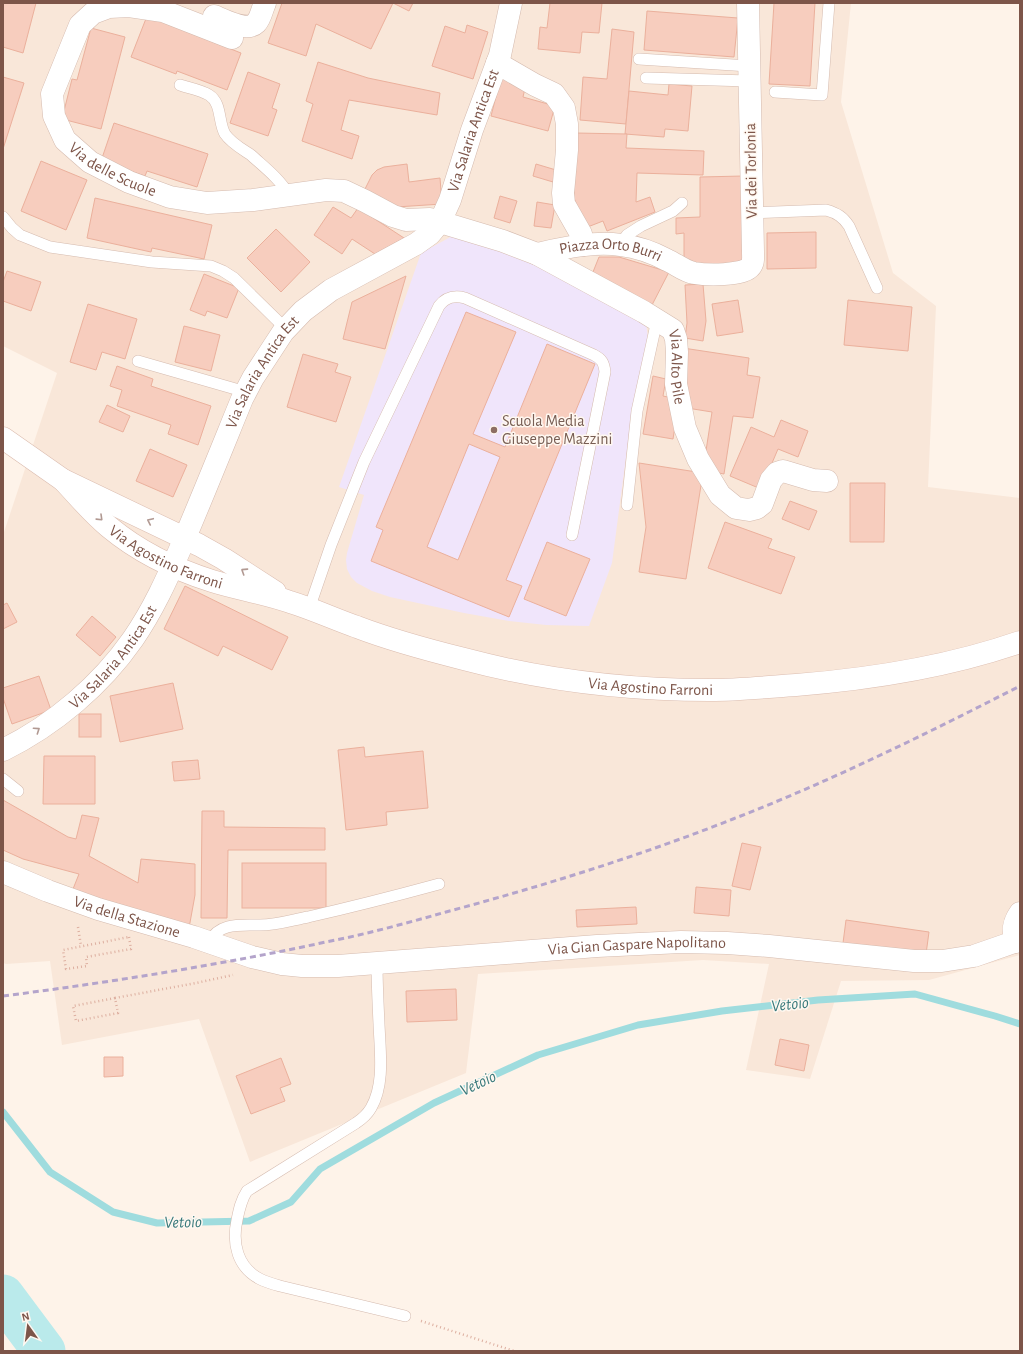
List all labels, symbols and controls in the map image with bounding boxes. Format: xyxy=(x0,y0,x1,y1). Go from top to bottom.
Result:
street label: Via Salaria Antica Est xyxy=(445,67,502,194)
street label: Via dei Torlonia xyxy=(742,123,760,219)
street label: Via delle Scuole xyxy=(66,139,158,199)
street label: Piazza Orto Burri xyxy=(558,236,665,264)
street label: Via Salaria Antica Est xyxy=(223,313,302,431)
street label: Via Alto Pile xyxy=(665,327,688,406)
place label: Scuola Media Giuseppe Mazzini xyxy=(502,413,612,447)
marker: Scuola Media Giuseppe Mazzini xyxy=(489,425,499,435)
one-way arrow xyxy=(95,513,103,521)
one-way arrow xyxy=(146,518,154,526)
street label: Via Agostino Farroni xyxy=(106,522,225,592)
one-way arrow xyxy=(241,569,248,576)
street label: Via Salaria Antica Est xyxy=(66,603,160,712)
street label: Via Agostino Farroni xyxy=(587,675,713,698)
one-way arrow xyxy=(33,727,40,735)
street label: Via della Stazione xyxy=(72,893,182,941)
street label: Via Gian Gaspare Napolitano xyxy=(547,934,726,958)
water label: Vetoio xyxy=(770,994,810,1014)
water label: Vetoio xyxy=(457,1067,499,1099)
water label: Vetoio xyxy=(164,1213,202,1231)
north arrow xyxy=(8,1306,48,1346)
text: N xyxy=(21,1311,31,1323)

